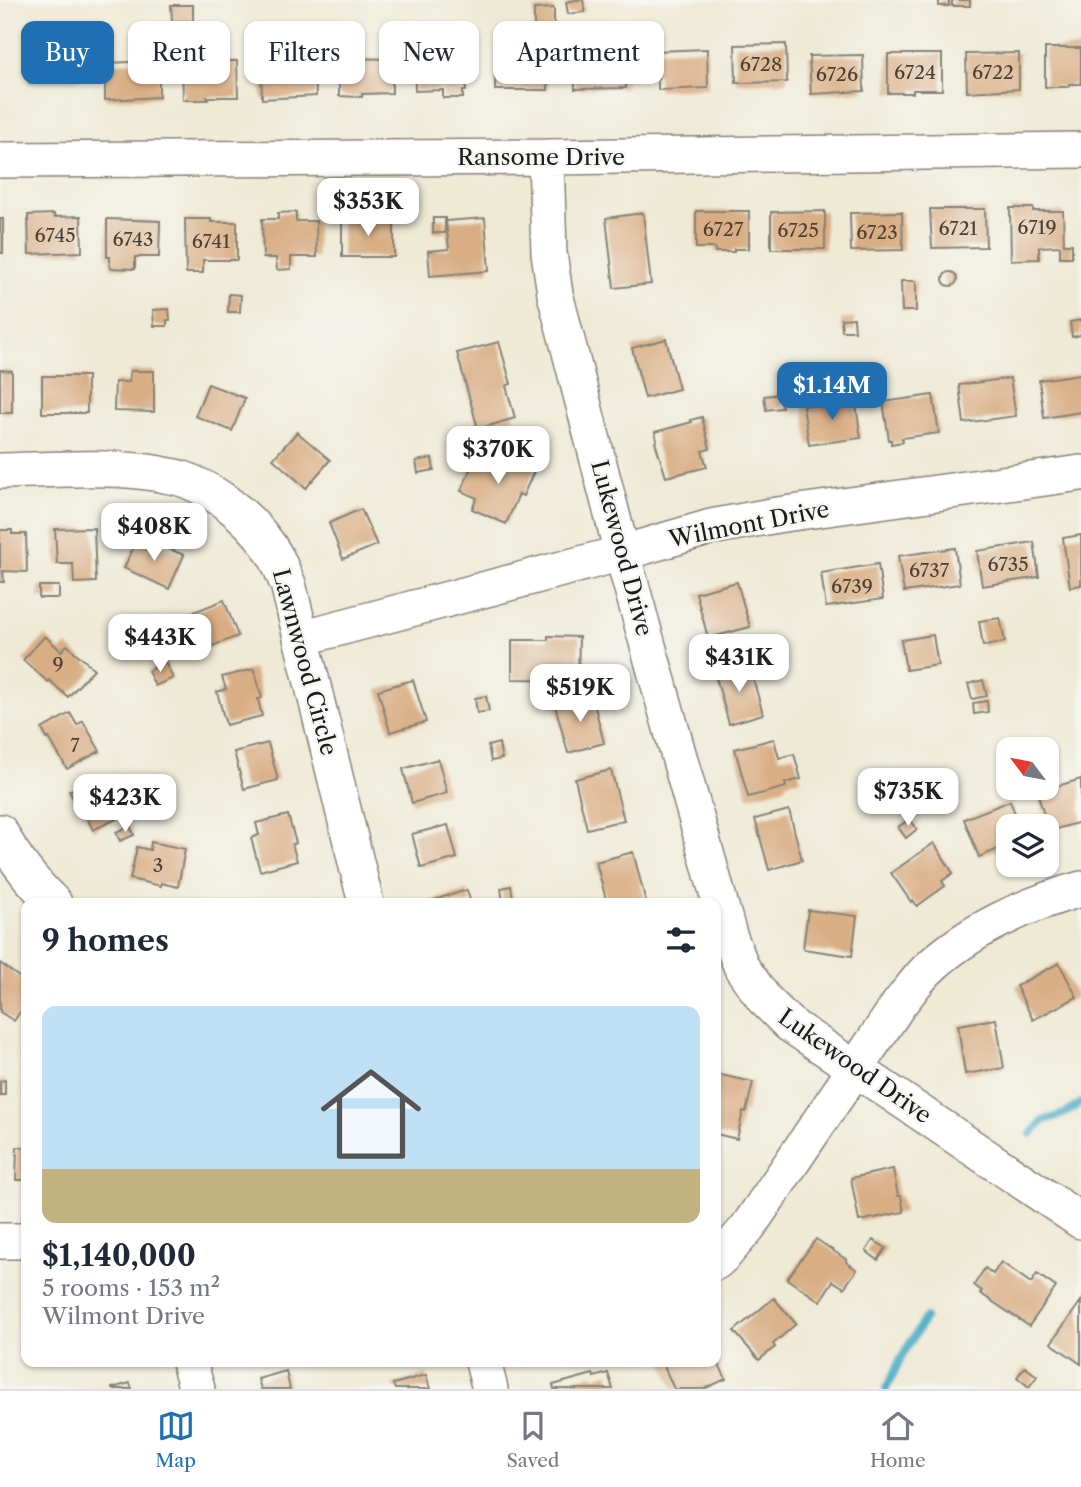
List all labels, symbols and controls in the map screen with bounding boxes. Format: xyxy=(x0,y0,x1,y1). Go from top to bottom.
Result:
chip: Buy xyxy=(21,21,114,84)
chip: Rent xyxy=(128,21,230,84)
chip: Filters xyxy=(244,21,365,84)
chip: New xyxy=(379,21,479,84)
chip: Apartment xyxy=(493,21,664,84)
house number: 6728 xyxy=(740,53,782,76)
house number: 6724 xyxy=(894,61,936,84)
house number: 6722 xyxy=(972,61,1014,84)
house number: 6726 xyxy=(816,63,858,86)
street label: Ransome Drive xyxy=(457,143,625,171)
pin: $353K xyxy=(319,178,417,238)
text: $353K xyxy=(333,187,403,215)
house number: 6719 xyxy=(1017,216,1057,239)
house number: 6721 xyxy=(938,217,978,240)
house number: 6727 xyxy=(703,218,744,241)
house number: 6725 xyxy=(777,219,819,242)
house number: 6723 xyxy=(856,221,898,244)
house number: 6745 xyxy=(35,224,75,247)
house number: 6743 xyxy=(112,228,154,251)
house number: 6741 xyxy=(192,230,230,253)
pin: $1.14M xyxy=(775,362,889,422)
text: $1.14M xyxy=(793,371,871,399)
pin: $370K xyxy=(449,426,547,486)
text: $370K xyxy=(463,435,533,463)
street label: Lukewood Drive xyxy=(585,457,659,639)
street label: Wilmont Drive xyxy=(665,495,832,553)
pin: $408K xyxy=(105,504,203,563)
text: $408K xyxy=(117,512,191,540)
house number: 6735 xyxy=(987,553,1029,576)
house number: 6737 xyxy=(909,559,950,582)
street label: Lawnwood Circle xyxy=(267,566,343,758)
house number: 6739 xyxy=(831,575,873,598)
pin: $443K xyxy=(111,614,209,674)
text: $443K xyxy=(124,623,196,651)
pin: $431K xyxy=(690,634,788,694)
text: $431K xyxy=(705,643,773,671)
house number: 9 xyxy=(52,653,64,676)
pin: $519K xyxy=(531,664,629,724)
text: $519K xyxy=(546,673,614,701)
house number: 7 xyxy=(70,734,80,757)
north arrow xyxy=(996,737,1059,800)
map controls xyxy=(996,737,1059,877)
pin: $735K xyxy=(859,768,957,828)
pin: $423K xyxy=(76,774,174,834)
text: $735K xyxy=(874,777,942,805)
text: $423K xyxy=(89,783,161,811)
button: layers xyxy=(996,814,1059,877)
house number: 3 xyxy=(153,854,163,877)
icon: filters xyxy=(662,921,700,959)
text: 9 homes xyxy=(42,922,169,959)
street label: Lukewood Drive xyxy=(773,1003,937,1129)
icon: home xyxy=(308,1051,434,1177)
text: $1,140,000 xyxy=(42,1237,196,1274)
text: 5 rooms · 153 m² xyxy=(42,1274,220,1302)
text: Wilmont Drive xyxy=(42,1302,205,1330)
tab: Map xyxy=(155,1407,196,1472)
tab: Saved xyxy=(507,1407,559,1472)
tab: Home xyxy=(870,1407,926,1472)

